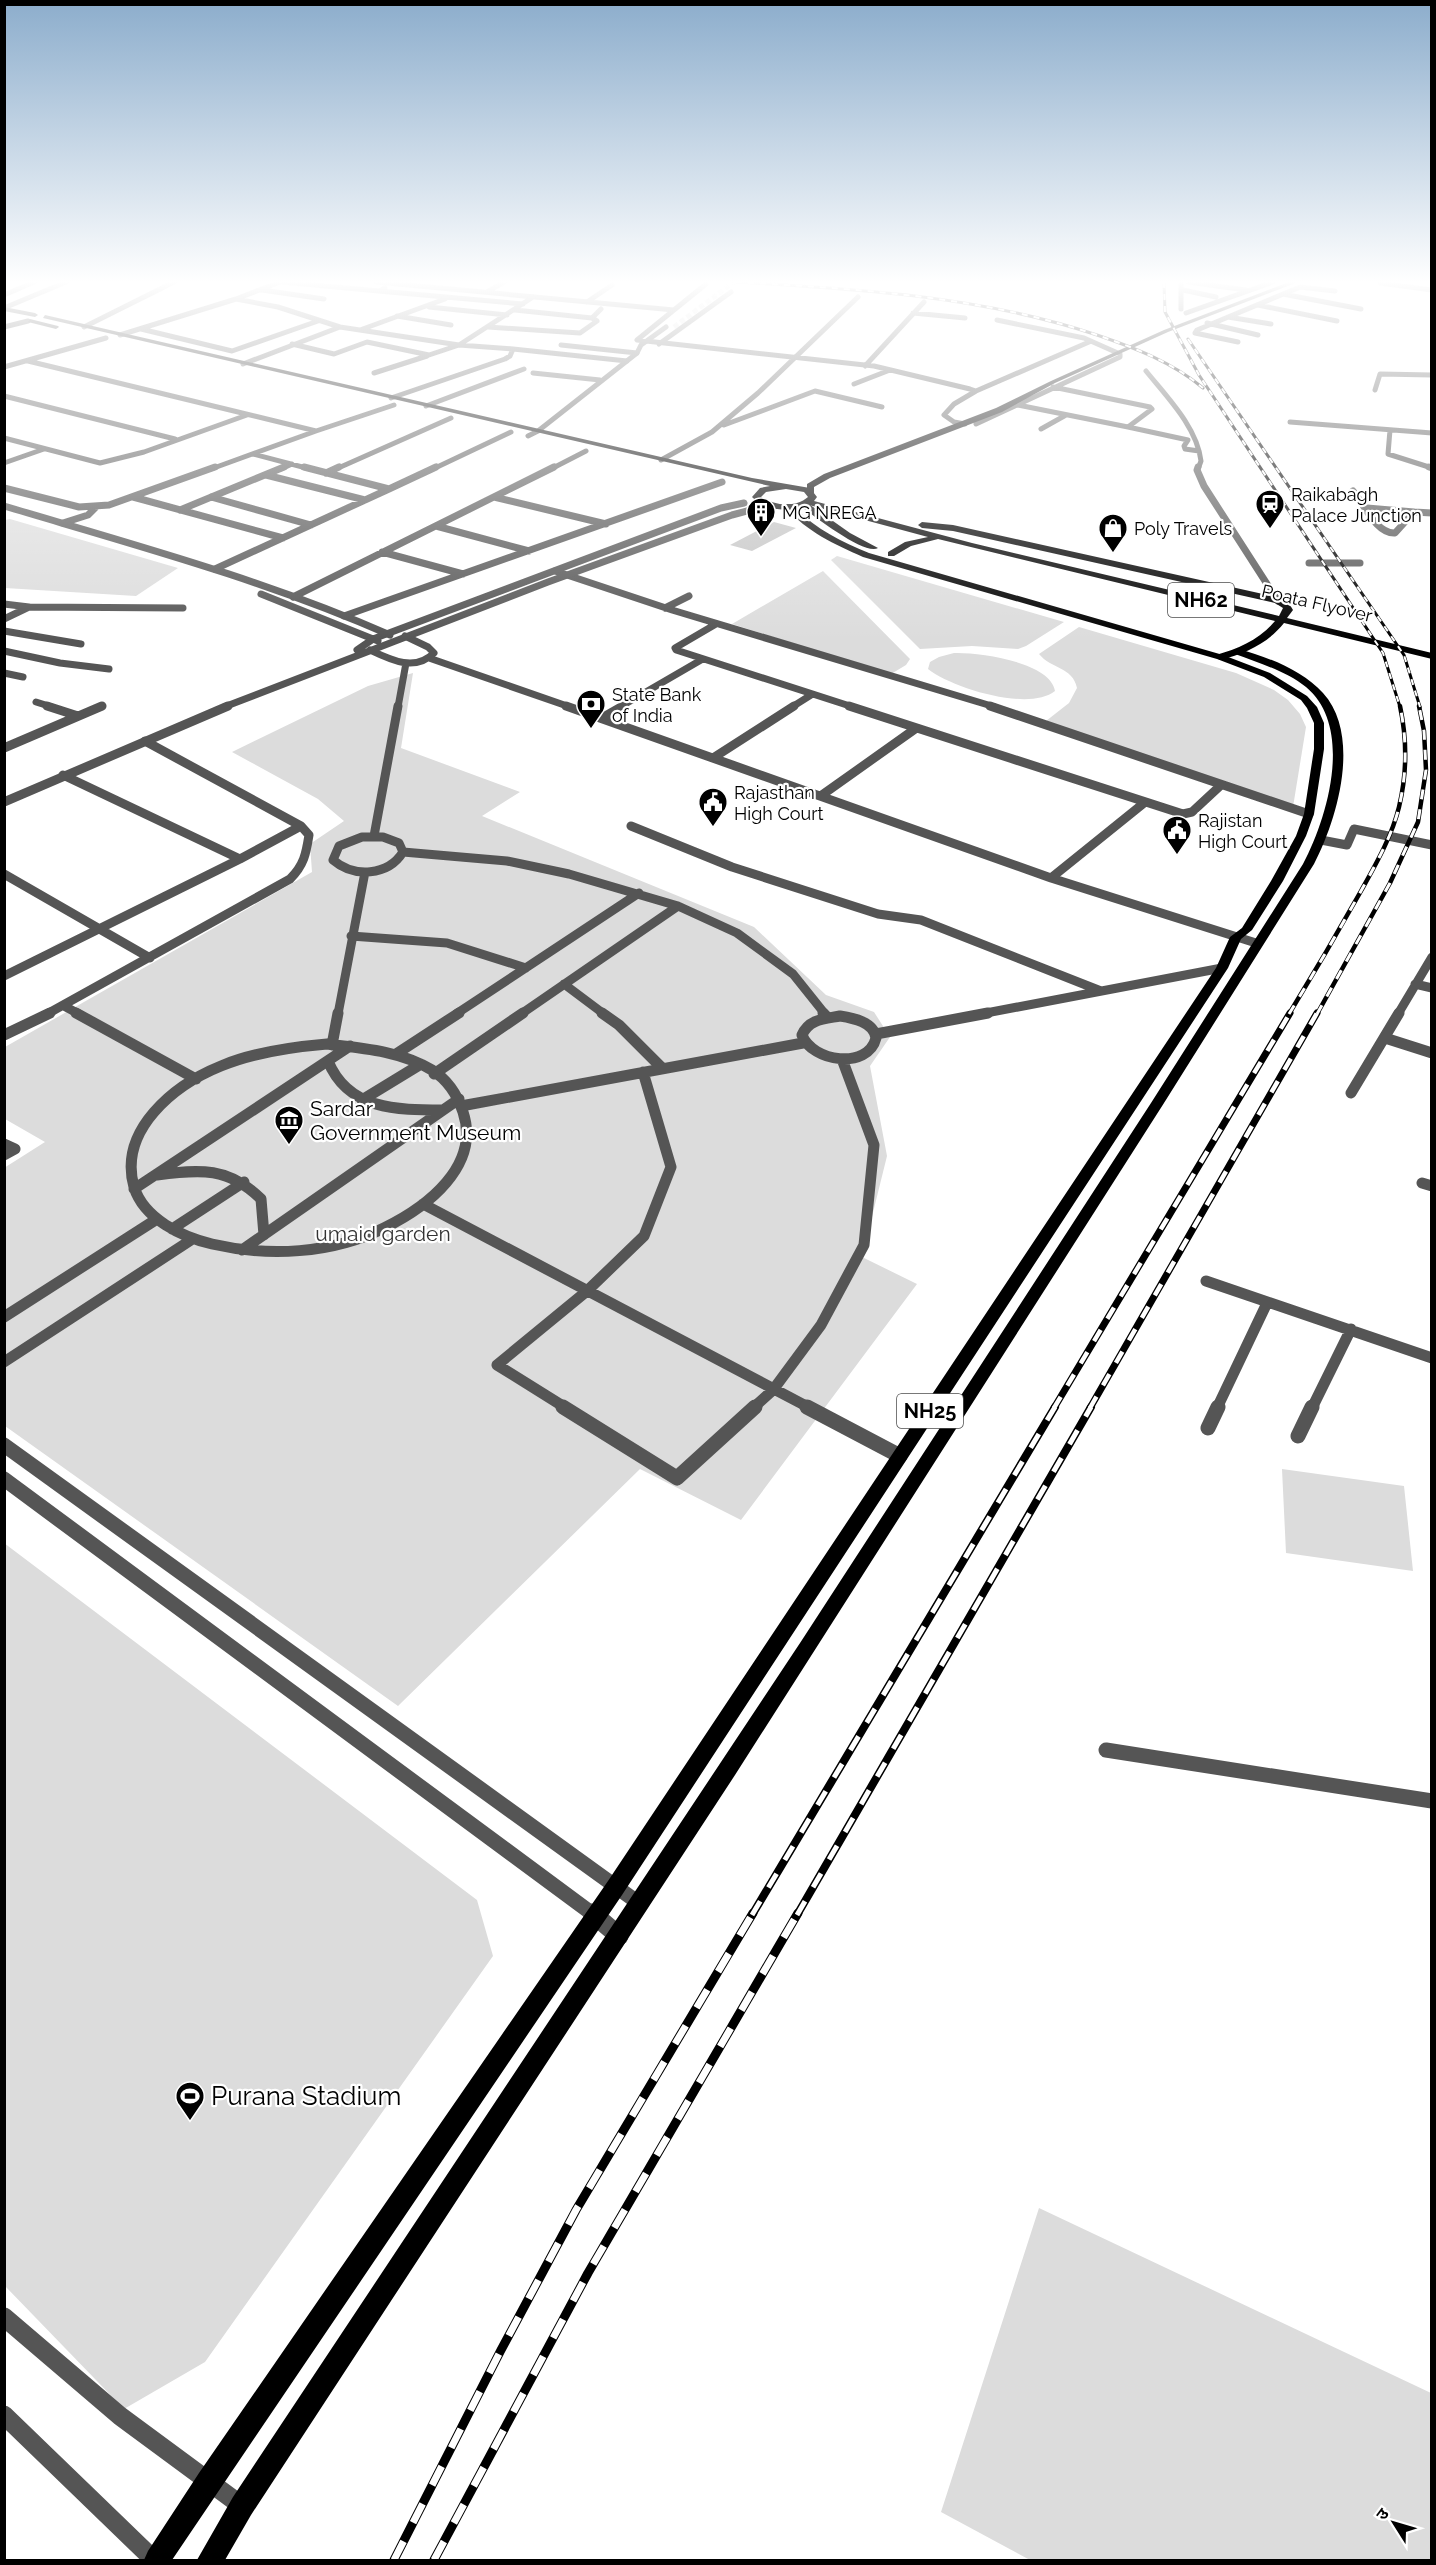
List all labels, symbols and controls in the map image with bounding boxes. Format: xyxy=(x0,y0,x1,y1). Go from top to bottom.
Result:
place label: Raikabagh Palace Junction xyxy=(1291,484,1422,526)
station icon: Raikabagh Palace Junction xyxy=(1254,488,1286,530)
building icon: MG NREGA xyxy=(745,496,777,538)
place label: MG NREGA xyxy=(782,502,877,523)
shop icon: Poly Travels xyxy=(1097,512,1129,554)
place label: Poly Travels xyxy=(1134,518,1233,539)
street label: Poata Flyover xyxy=(1260,580,1375,626)
road number: NH62 xyxy=(1168,583,1234,617)
place label: State Bank of India xyxy=(612,684,702,726)
bank icon: State Bank of India xyxy=(575,688,607,730)
place label: Rajasthan High Court xyxy=(734,782,824,824)
public building icon: Rajasthan High Court xyxy=(697,786,729,828)
place label: Rajistan High Court xyxy=(1198,810,1288,852)
public building icon: Rajistan High Court xyxy=(1161,814,1193,856)
place label: Sardar Government Museum xyxy=(310,1096,521,1145)
museum icon: Sardar Government Museum xyxy=(273,1104,305,1146)
park label: umaid garden xyxy=(315,1221,451,1246)
road number: NH25 xyxy=(897,1394,963,1428)
sports icon: Purana Stadium xyxy=(174,2080,206,2122)
place label: Purana Stadium xyxy=(211,2081,401,2111)
north arrow xyxy=(1364,2493,1424,2553)
text: उ xyxy=(1372,2504,1393,2524)

